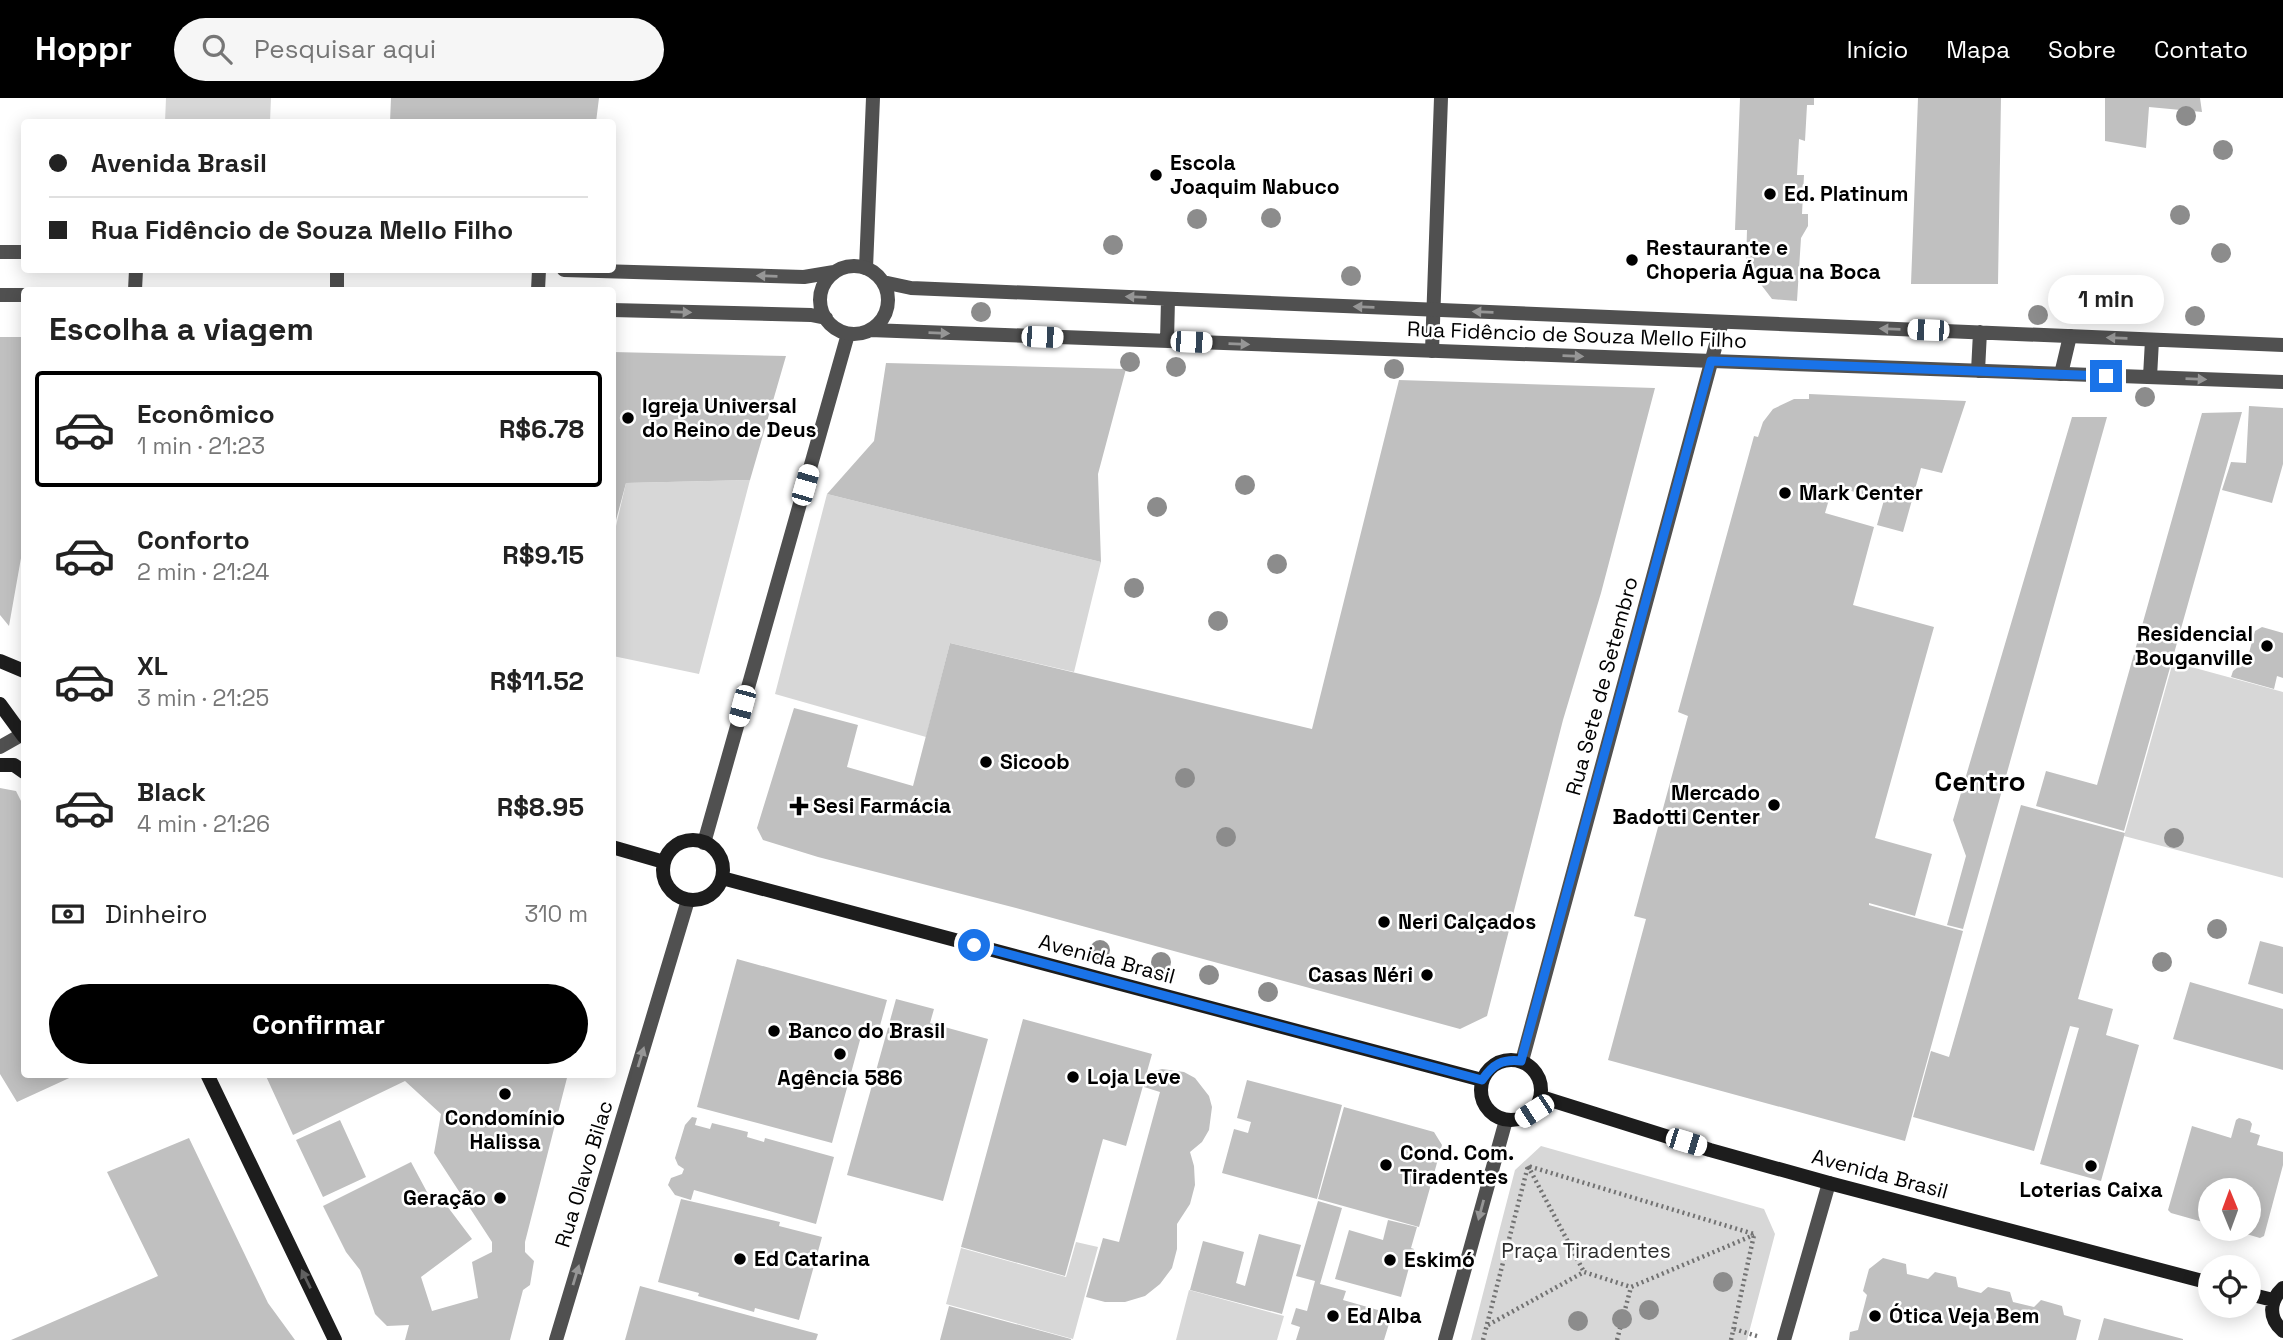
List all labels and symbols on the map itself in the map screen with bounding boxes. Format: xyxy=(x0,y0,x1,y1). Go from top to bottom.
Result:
place label: Escola Joaquim Nabuco xyxy=(1170,149,1340,200)
marker: Escola Joaquim Nabuco xyxy=(1148,167,1164,183)
place label: Ed. Platinum xyxy=(1784,180,1908,207)
marker: Ed. Platinum xyxy=(1762,186,1778,202)
place label: Restaurante e Choperia Água na Boca xyxy=(1646,234,1881,285)
marker: Restaurante e Choperia Água na Boca xyxy=(1624,252,1640,268)
one-way arrow xyxy=(755,270,777,282)
callout: 1 min xyxy=(2048,274,2164,324)
one-way arrow xyxy=(1125,292,1147,303)
one-way arrow xyxy=(1353,301,1375,312)
one-way arrow xyxy=(670,306,692,317)
one-way arrow xyxy=(1472,306,1494,317)
street label: Rua Fidêncio de Souza Mello Filho xyxy=(1407,315,1747,354)
car xyxy=(1907,319,1950,341)
one-way arrow xyxy=(1878,323,1900,334)
car xyxy=(1021,326,1064,348)
one-way arrow xyxy=(928,327,950,338)
car xyxy=(1170,331,1213,353)
one-way arrow xyxy=(2106,333,2128,344)
one-way arrow xyxy=(1229,338,1251,349)
one-way arrow xyxy=(1563,350,1585,362)
route end xyxy=(2090,360,2122,392)
one-way arrow xyxy=(2185,374,2207,385)
place label: Igreja Universal do Reino de Deus xyxy=(642,392,817,443)
marker: Igreja Universal do Reino de Deus xyxy=(620,410,636,426)
car xyxy=(790,462,821,508)
place label: Mark Center xyxy=(1799,479,1923,506)
marker: Mark Center xyxy=(1777,485,1793,501)
street label: Rua Sete de Setembro xyxy=(1559,573,1644,798)
place label: Residencial Bouganville xyxy=(2135,620,2253,671)
marker: Residencial Bouganville xyxy=(2259,638,2275,654)
car xyxy=(727,683,758,729)
place label: Sicoob xyxy=(1000,748,1070,775)
marker: Sicoob xyxy=(978,754,994,770)
district label: Centro xyxy=(1934,763,2026,799)
place label: Mercado Badotti Center xyxy=(1613,779,1760,830)
place label: Sesi Farmácia xyxy=(813,792,951,819)
marker: Mercado Badotti Center xyxy=(1766,797,1782,813)
marker: Sesi Farmácia xyxy=(791,798,807,814)
place label: Neri Calçados xyxy=(1398,908,1536,935)
marker: Neri Calçados xyxy=(1376,914,1392,930)
street label: Avenida Brasil xyxy=(1036,927,1178,990)
route start xyxy=(958,929,990,961)
place label: Casas Néri xyxy=(1308,961,1413,988)
marker: Casas Néri xyxy=(1419,967,1435,983)
place label: Banco do Brasil xyxy=(788,1017,945,1044)
marker: Banco do Brasil xyxy=(766,1023,782,1039)
one-way arrow xyxy=(636,1046,647,1067)
marker: Agência 586 xyxy=(832,1046,848,1062)
place label: Loja Leve xyxy=(1087,1063,1181,1090)
place label: Agência 586 xyxy=(777,1064,903,1091)
marker: Loja Leve xyxy=(1065,1069,1081,1085)
marker: Condomínio Halissa xyxy=(497,1086,513,1102)
car xyxy=(1511,1091,1558,1131)
street label: Rua Olavo Bilac xyxy=(548,1097,619,1251)
place label: Condomínio Halissa xyxy=(445,1104,565,1155)
car xyxy=(1663,1126,1710,1158)
place label: Cond. Com. Tiradentes xyxy=(1400,1139,1514,1190)
street label: Avenida Brasil xyxy=(1809,1142,1951,1205)
marker: Cond. Com. Tiradentes xyxy=(1378,1157,1394,1173)
marker: Loterias Caixa xyxy=(2083,1158,2099,1174)
place label: Loterias Caixa xyxy=(2019,1176,2163,1203)
north arrow xyxy=(2198,1178,2261,1241)
place label: Geração xyxy=(403,1184,486,1211)
marker: Geração xyxy=(492,1190,508,1206)
one-way arrow xyxy=(1475,1199,1485,1220)
park label: Praça Tiradentes xyxy=(1501,1237,1671,1264)
place label: Ed Catarina xyxy=(754,1245,870,1272)
place label: Eskimó xyxy=(1404,1246,1475,1273)
marker: Ed Catarina xyxy=(732,1251,748,1267)
marker: Eskimó xyxy=(1382,1252,1398,1268)
one-way arrow xyxy=(571,1264,581,1285)
one-way arrow xyxy=(300,1269,311,1289)
place label: Ed Alba xyxy=(1347,1302,1422,1329)
place label: Ótica Veja Bem xyxy=(1889,1302,2039,1329)
marker: Ed Alba xyxy=(1325,1308,1341,1324)
marker: Ótica Veja Bem xyxy=(1867,1308,1883,1324)

